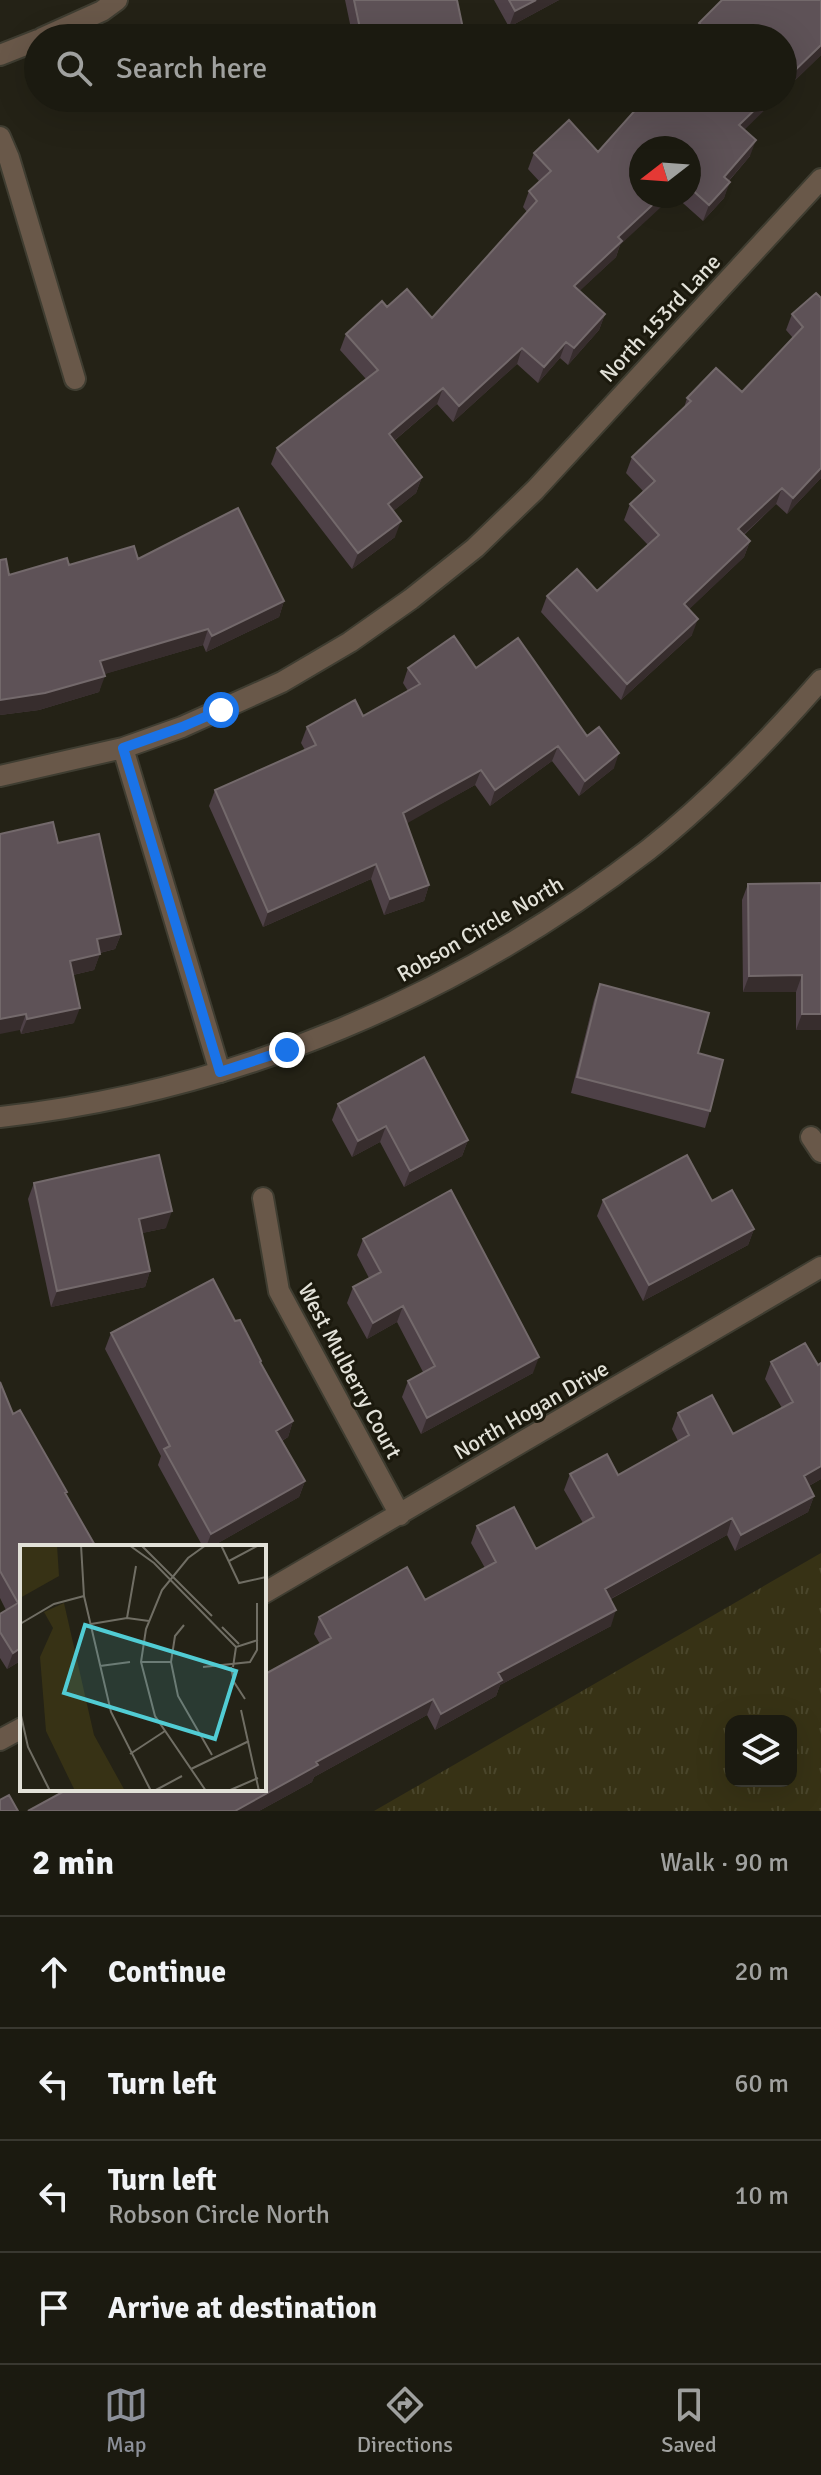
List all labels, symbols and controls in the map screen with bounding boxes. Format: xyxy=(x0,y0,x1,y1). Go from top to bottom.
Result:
search box xyxy=(24,24,797,112)
icon: search xyxy=(52,46,96,90)
text: Search here xyxy=(116,50,267,87)
north arrow xyxy=(629,136,701,208)
street label: North 153rd Lane xyxy=(594,248,726,388)
route start xyxy=(203,692,239,728)
street label: Robson Circle North xyxy=(392,870,568,988)
route end xyxy=(269,1032,305,1068)
street label: West Mulberry Court xyxy=(292,1279,408,1464)
street label: North Hogan Drive xyxy=(449,1355,613,1465)
inset map xyxy=(20,1545,266,1791)
map controls xyxy=(725,1715,797,1787)
button: layers xyxy=(725,1715,797,1787)
text: 2 min xyxy=(32,1842,114,1884)
text: Walk · 90 m xyxy=(660,1847,789,1879)
icon: ahead xyxy=(32,1950,76,1994)
text: Continue xyxy=(108,1954,226,1991)
text: 20 m xyxy=(734,1956,789,1988)
icon: left xyxy=(32,2062,76,2106)
text: Turn left xyxy=(108,2066,217,2103)
text: 60 m xyxy=(734,2068,789,2100)
text: Turn left xyxy=(108,2162,217,2199)
icon: left xyxy=(32,2174,76,2218)
text: 10 m xyxy=(734,2180,789,2212)
text: Robson Circle North xyxy=(108,2199,330,2231)
icon: arrive xyxy=(32,2286,76,2330)
text: Arrive at destination xyxy=(108,2290,377,2327)
tab: Map xyxy=(104,2383,148,2458)
tab: Directions xyxy=(357,2383,453,2458)
tab: Saved xyxy=(661,2383,717,2458)

